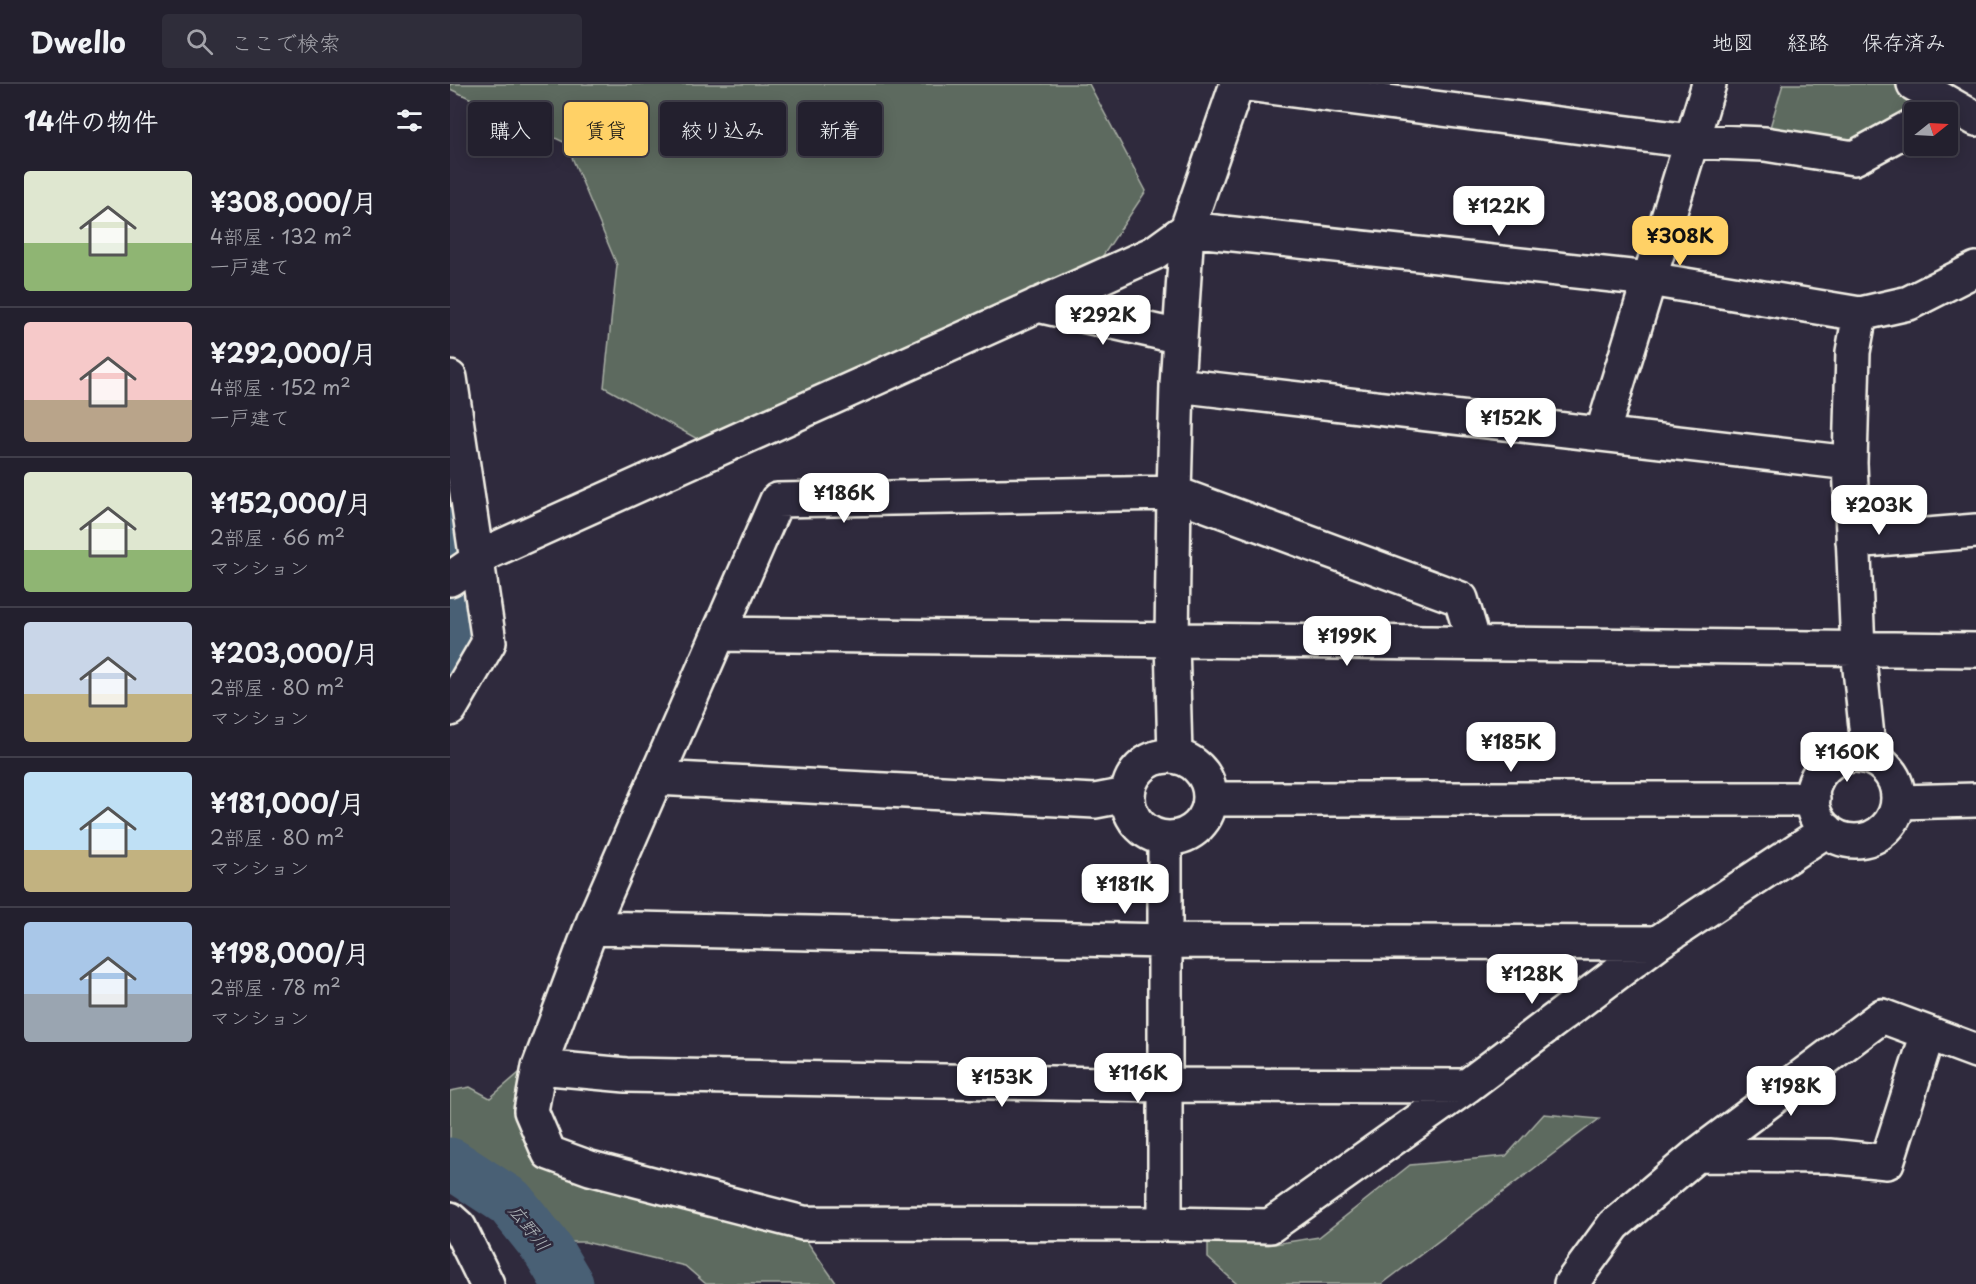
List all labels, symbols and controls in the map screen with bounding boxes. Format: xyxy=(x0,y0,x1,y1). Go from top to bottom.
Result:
search box xyxy=(162,14,582,68)
text: Dwello xyxy=(30,20,126,63)
icon: search xyxy=(183,25,216,58)
text: ここで検索 xyxy=(231,25,341,58)
text: 地図 xyxy=(1712,25,1754,57)
text: 経路 xyxy=(1787,25,1829,57)
text: 保存済み xyxy=(1862,25,1946,57)
text: 14件の物件 xyxy=(24,101,158,140)
chip: 購入 xyxy=(468,102,552,156)
chip: 賃貸 xyxy=(564,102,648,156)
chip: 絞り込み xyxy=(660,102,786,156)
chip: 新着 xyxy=(798,102,882,156)
north arrow xyxy=(1904,102,1958,156)
map controls xyxy=(1904,102,1958,156)
icon: filters xyxy=(393,104,426,137)
text: ¥308,000/月 xyxy=(210,182,378,221)
pin: ¥122K xyxy=(1457,186,1541,237)
text: ¥122K xyxy=(1467,190,1531,220)
icon: home xyxy=(72,195,144,267)
pin: ¥308K xyxy=(1638,216,1722,267)
text: ¥308K xyxy=(1646,220,1714,250)
text: 4部屋 · 132 m² xyxy=(210,221,352,251)
text: 一戸建て xyxy=(210,251,290,281)
pin: ¥292K xyxy=(1061,295,1145,346)
text: ¥292K xyxy=(1070,299,1136,329)
text: ¥292,000/月 xyxy=(210,333,377,372)
icon: home xyxy=(72,346,144,418)
text: 4部屋 · 152 m² xyxy=(210,372,351,402)
pin: ¥152K xyxy=(1469,398,1553,449)
text: 一戸建て xyxy=(210,402,290,432)
text: ¥152K xyxy=(1480,402,1542,432)
pin: ¥186K xyxy=(802,473,886,524)
text: ¥186K xyxy=(813,477,875,507)
text: ¥152,000/月 xyxy=(210,483,372,522)
pin: ¥203K xyxy=(1837,485,1921,536)
text: ¥203K xyxy=(1845,489,1913,519)
icon: home xyxy=(72,496,144,568)
text: 2部屋 · 66 m² xyxy=(210,522,345,552)
text: マンション xyxy=(210,552,309,582)
pin: ¥199K xyxy=(1305,616,1389,667)
text: ¥199K xyxy=(1317,620,1377,650)
text: ¥203,000/月 xyxy=(210,633,379,672)
icon: home xyxy=(72,646,144,718)
text: 2部屋 · 80 m² xyxy=(210,672,344,702)
text: マンション xyxy=(210,702,309,732)
pin: ¥185K xyxy=(1469,722,1553,773)
text: ¥185K xyxy=(1480,726,1542,756)
pin: ¥160K xyxy=(1805,732,1889,783)
text: ¥160K xyxy=(1814,736,1880,766)
text: ¥181,000/月 xyxy=(210,783,365,822)
icon: home xyxy=(72,796,144,868)
text: 2部屋 · 80 m² xyxy=(210,822,344,852)
text: マンション xyxy=(210,852,309,882)
pin: ¥181K xyxy=(1083,864,1167,915)
text: ¥181K xyxy=(1096,868,1154,898)
text: ¥198,000/月 xyxy=(210,933,370,972)
icon: home xyxy=(72,946,144,1018)
pin: ¥128K xyxy=(1490,954,1574,1005)
text: ¥128K xyxy=(1501,958,1563,988)
text: 2部屋 · 78 m² xyxy=(210,972,341,1002)
text: マンション xyxy=(210,1002,309,1032)
pin: ¥116K xyxy=(1096,1053,1180,1104)
pin: ¥153K xyxy=(960,1057,1044,1108)
text: ¥116K xyxy=(1108,1057,1168,1087)
text: ¥153K xyxy=(971,1061,1033,1091)
pin: ¥198K xyxy=(1749,1066,1833,1117)
text: ¥198K xyxy=(1761,1070,1821,1100)
water label: 広野川 xyxy=(503,1197,557,1257)

